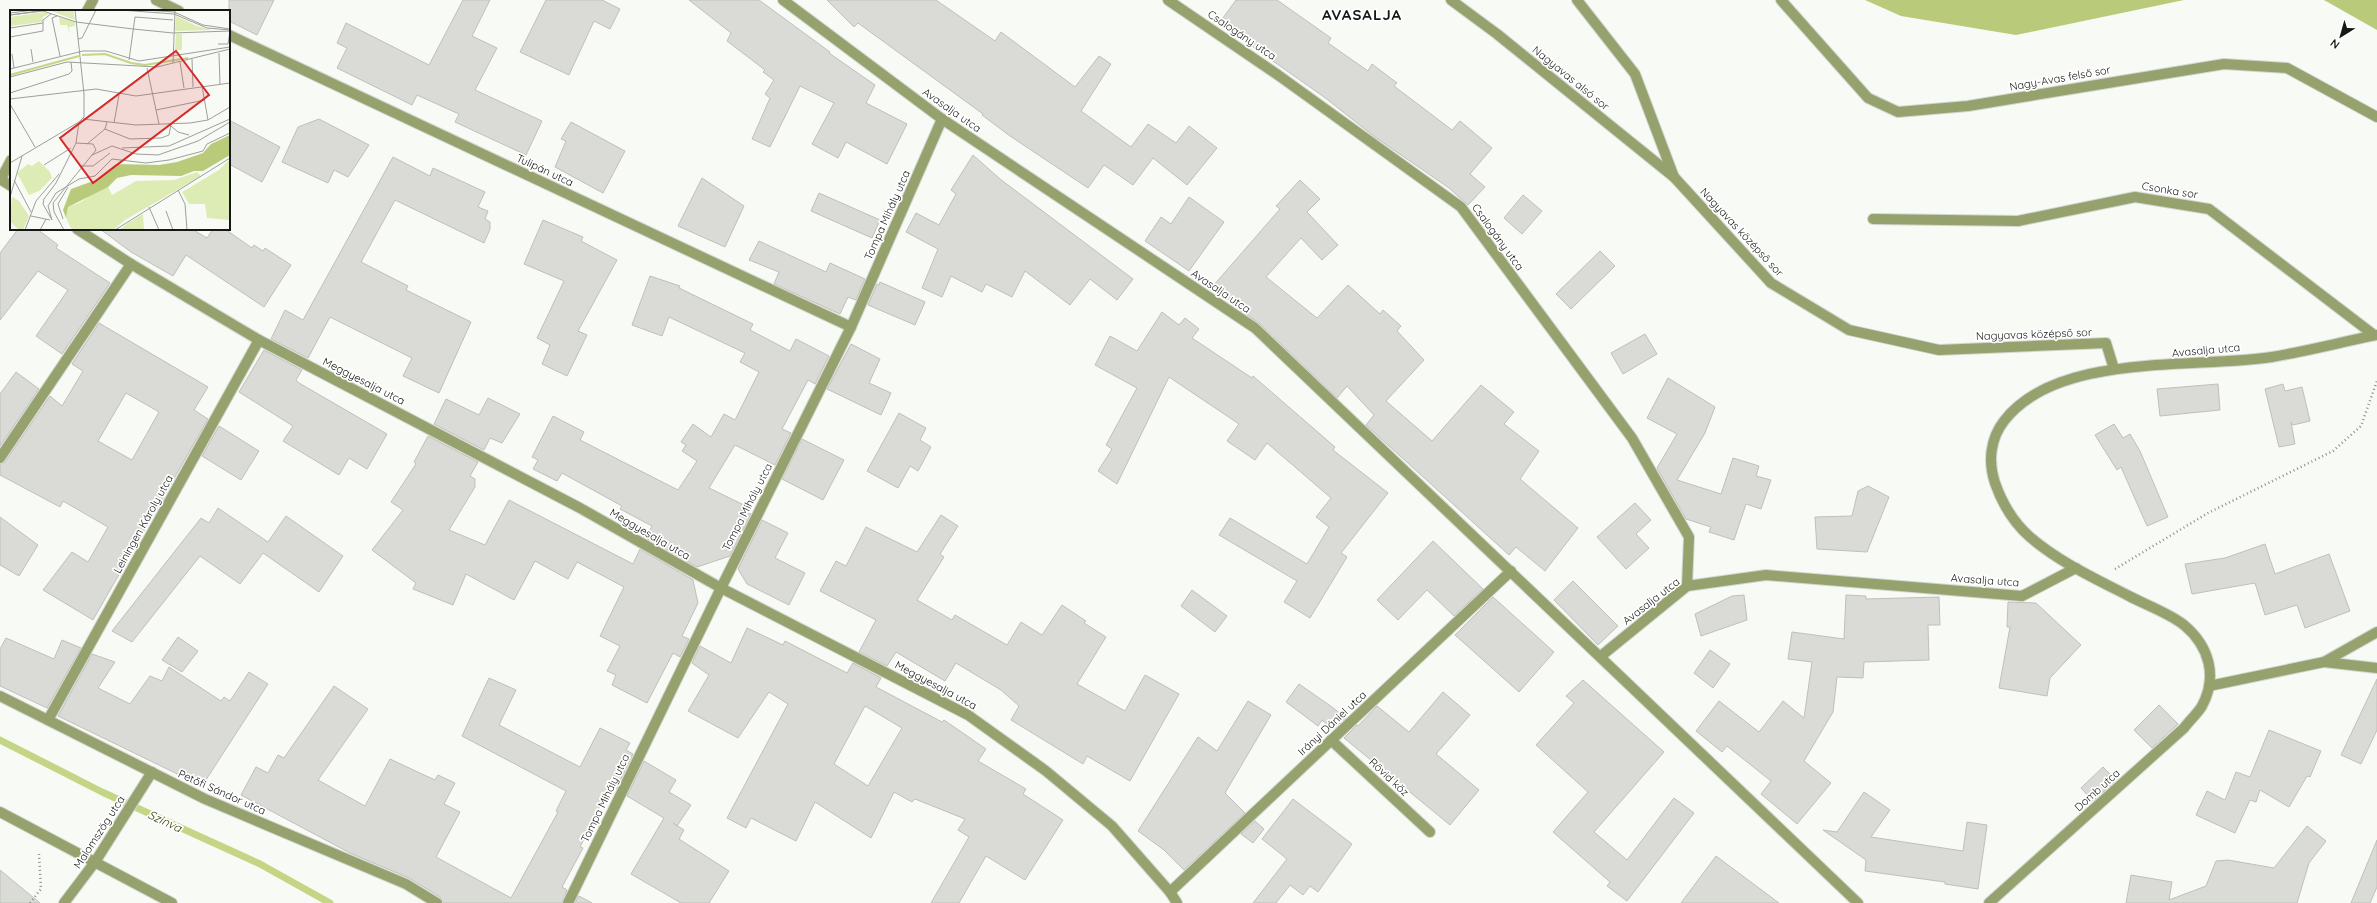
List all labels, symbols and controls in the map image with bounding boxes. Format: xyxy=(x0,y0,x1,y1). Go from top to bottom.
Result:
district label: AVASALJA xyxy=(1322,5,1402,24)
street label: Csalogány utca xyxy=(1205,7,1279,63)
inset map xyxy=(10,10,230,230)
north arrow xyxy=(2321,16,2361,56)
text: N xyxy=(2328,36,2342,52)
street label: Nagyavas alsó sor xyxy=(1530,43,1613,114)
street label: Nagy-Avas felső sor xyxy=(2008,62,2113,94)
street label: Avasalja utca xyxy=(920,85,984,135)
street label: Tulipán utca xyxy=(514,151,576,189)
street label: Tompa Mihály utca xyxy=(861,168,913,262)
street label: Csonka sor xyxy=(2141,179,2200,201)
street label: Nagyavas középső sor xyxy=(1697,185,1787,280)
street label: Csalogány utca xyxy=(1469,201,1527,273)
street label: Avasalja utca xyxy=(1189,266,1253,316)
street label: Nagyavas középső sor xyxy=(1976,325,2093,343)
street label: Avasalja utca xyxy=(2171,340,2241,360)
street label: Meggyesalja utca xyxy=(320,354,408,408)
street label: Tompa Mihály utca xyxy=(719,461,775,553)
street label: Leiningen Károly utca xyxy=(110,472,176,576)
street label: Meggyesalja utca xyxy=(607,505,693,563)
street label: Avasalja utca xyxy=(1950,571,2020,589)
street label: Avasalja utca xyxy=(1620,574,1682,628)
street label: Meggyesalja utca xyxy=(893,658,979,712)
street label: Irányi Dániel utca xyxy=(1295,688,1369,758)
street label: Tompa Mihály utca xyxy=(578,752,632,844)
street label: Rövid köz xyxy=(1366,755,1412,799)
street label: Petőfi Sándor utca xyxy=(176,766,268,818)
street label: Domb utca xyxy=(2071,766,2123,814)
street label: Malomszög utca xyxy=(70,793,128,871)
water label: Szinva xyxy=(146,807,185,836)

